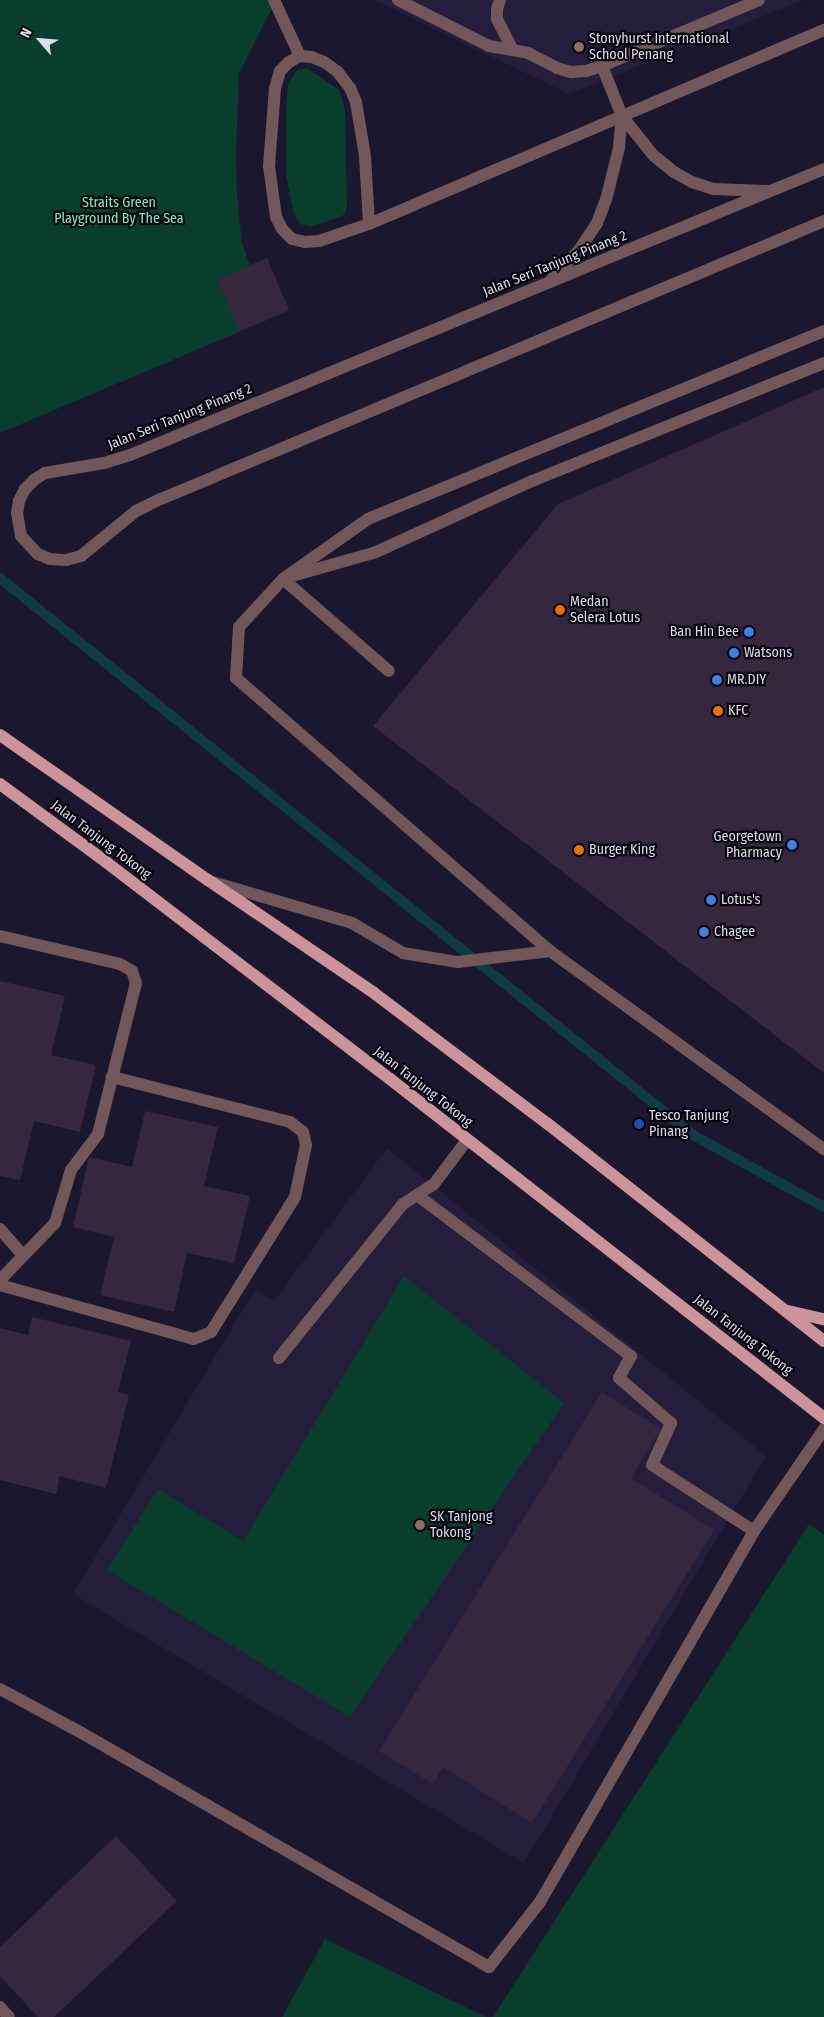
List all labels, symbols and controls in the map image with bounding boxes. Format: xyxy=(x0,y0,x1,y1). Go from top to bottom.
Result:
north arrow xyxy=(15,15,65,65)
text: N xyxy=(17,25,36,41)
place label: Stonyhurst International School Penang xyxy=(589,31,729,64)
marker: Stonyhurst International School Penang xyxy=(573,41,585,53)
park label: Straits Green Playground By The Sea xyxy=(54,195,184,228)
street label: Jalan Seri Tanjung Pinang 2 xyxy=(481,227,629,301)
street label: Jalan Seri Tanjung Pinang 2 xyxy=(106,380,254,454)
place label: Medan Selera Lotus xyxy=(570,594,640,626)
marker: Medan Selera Lotus xyxy=(554,604,566,616)
place label: Ban Hin Bee xyxy=(670,624,739,640)
marker: Ban Hin Bee xyxy=(743,626,755,638)
place label: Watsons xyxy=(744,645,792,661)
marker: Watsons xyxy=(728,647,740,659)
place label: MR.DIY xyxy=(727,672,766,688)
marker: MR.DIY xyxy=(711,674,723,686)
place label: KFC xyxy=(728,703,748,719)
marker: KFC xyxy=(712,705,724,717)
street label: Jalan Tanjung Tokong xyxy=(48,797,154,883)
place label: Georgetown Pharmacy xyxy=(713,829,782,862)
marker: Georgetown Pharmacy xyxy=(786,839,798,851)
place label: Burger King xyxy=(589,842,655,858)
marker: Burger King xyxy=(573,844,585,856)
place label: Lotus's xyxy=(721,892,761,908)
marker: Lotus's xyxy=(705,894,717,906)
place label: Chagee xyxy=(714,924,755,940)
marker: Chagee xyxy=(698,926,710,938)
street label: Jalan Tanjung Tokong xyxy=(370,1043,476,1131)
place label: Tesco Tanjung Pinang xyxy=(649,1108,729,1140)
marker: Tesco Tanjung Pinang xyxy=(633,1118,645,1130)
street label: Jalan Tanjung Tokong xyxy=(690,1291,796,1379)
place label: SK Tanjong Tokong xyxy=(430,1509,493,1541)
marker: SK Tanjong Tokong xyxy=(414,1519,426,1531)

